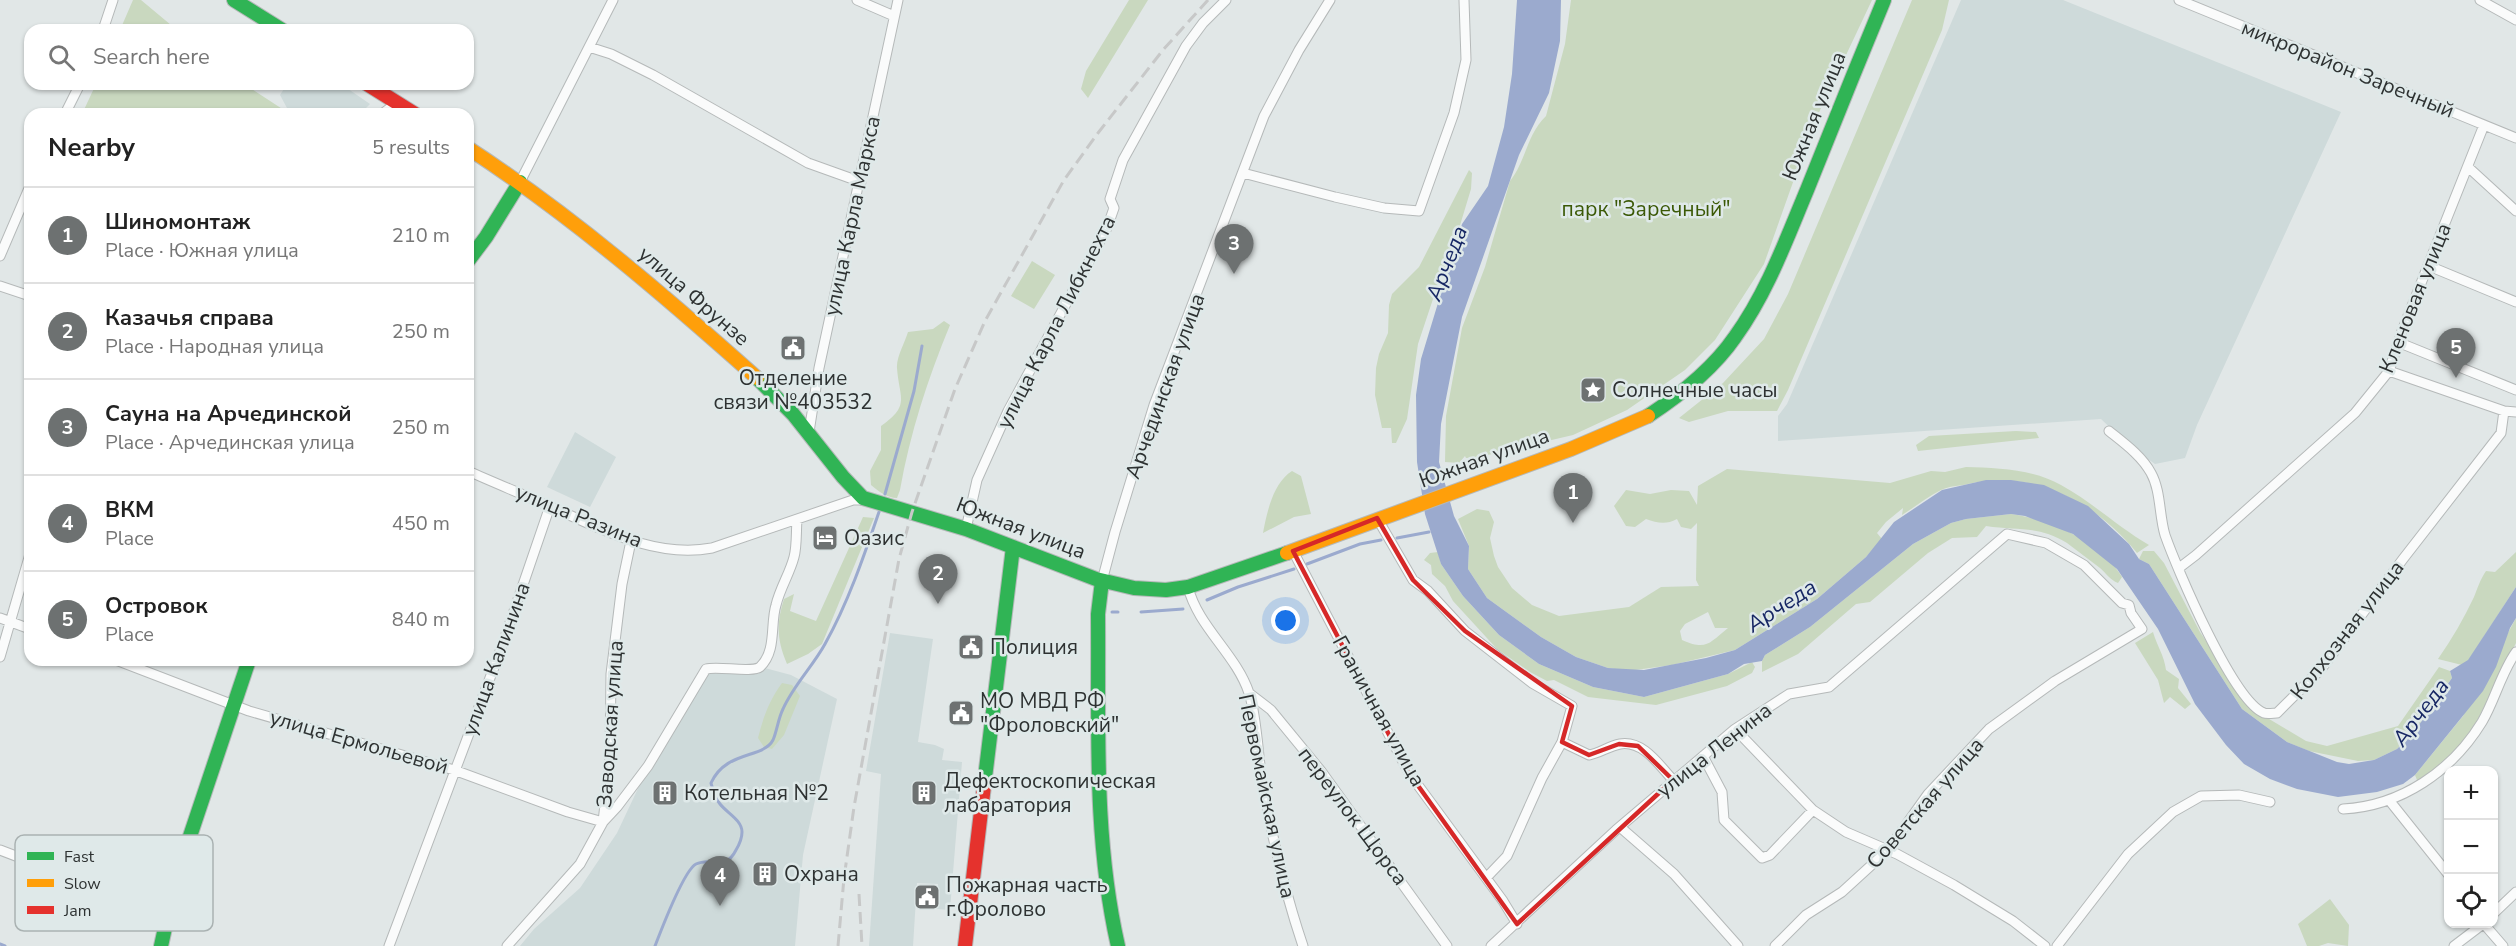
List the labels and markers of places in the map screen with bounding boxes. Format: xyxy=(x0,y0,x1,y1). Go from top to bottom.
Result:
pin: 3 xyxy=(1214,224,1254,274)
pin: 5 xyxy=(2436,328,2476,378)
public building icon: Отделение связи №403532 xyxy=(778,333,808,363)
place label: Отделение связи №403532 xyxy=(713,364,873,416)
place icon: Солнечные часы xyxy=(1578,375,1608,405)
place label: Солнечные часы xyxy=(1612,376,1778,404)
pin: 1 xyxy=(1554,474,1592,523)
hotel icon: Оазис xyxy=(810,523,840,553)
place label: Оазис xyxy=(844,524,904,552)
pin: 2 xyxy=(918,554,958,604)
public building icon: Полиция xyxy=(956,632,986,662)
place label: Полиция xyxy=(990,633,1078,661)
place label: МО МВД РФ "Фроловский" xyxy=(980,687,1119,739)
public building icon: МО МВД РФ "Фроловский" xyxy=(946,698,976,728)
place label: Дефектоскопическая лабаратория xyxy=(944,767,1156,819)
building icon: Котельная №2 xyxy=(650,778,680,808)
building icon: Дефектоскопическая лабаратория xyxy=(909,778,939,808)
place label: Котельная №2 xyxy=(684,779,829,807)
pin: 4 xyxy=(700,856,740,906)
building icon: Охрана xyxy=(750,859,780,889)
place label: Охрана xyxy=(784,860,859,888)
place label: Пожарная часть г.Фролово xyxy=(946,871,1108,923)
public building icon: Пожарная часть г.Фролово xyxy=(912,882,942,912)

